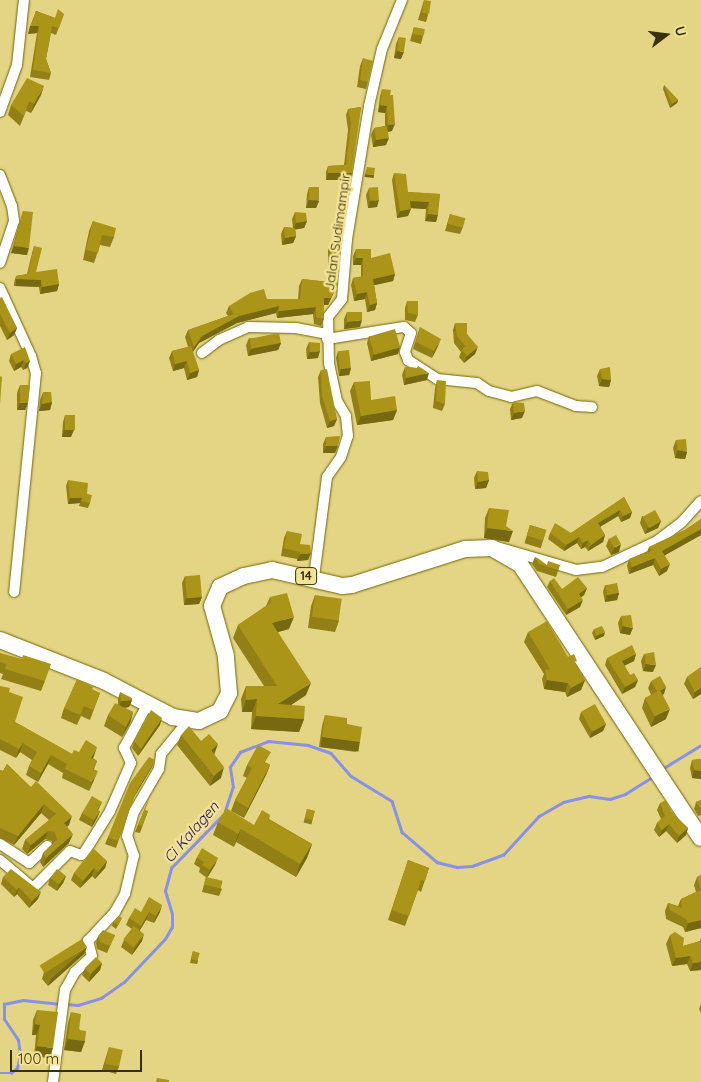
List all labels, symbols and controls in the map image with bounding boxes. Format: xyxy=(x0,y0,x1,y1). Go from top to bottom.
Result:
north arrow xyxy=(641,10,691,60)
text: U xyxy=(671,24,690,38)
street label: Jalan Sudimampir xyxy=(320,172,354,292)
road number: 14 xyxy=(295,566,317,586)
water label: Ci Kalagen xyxy=(160,798,222,866)
scale bar xyxy=(12,1040,145,1072)
text: 100 m xyxy=(18,1049,59,1068)

